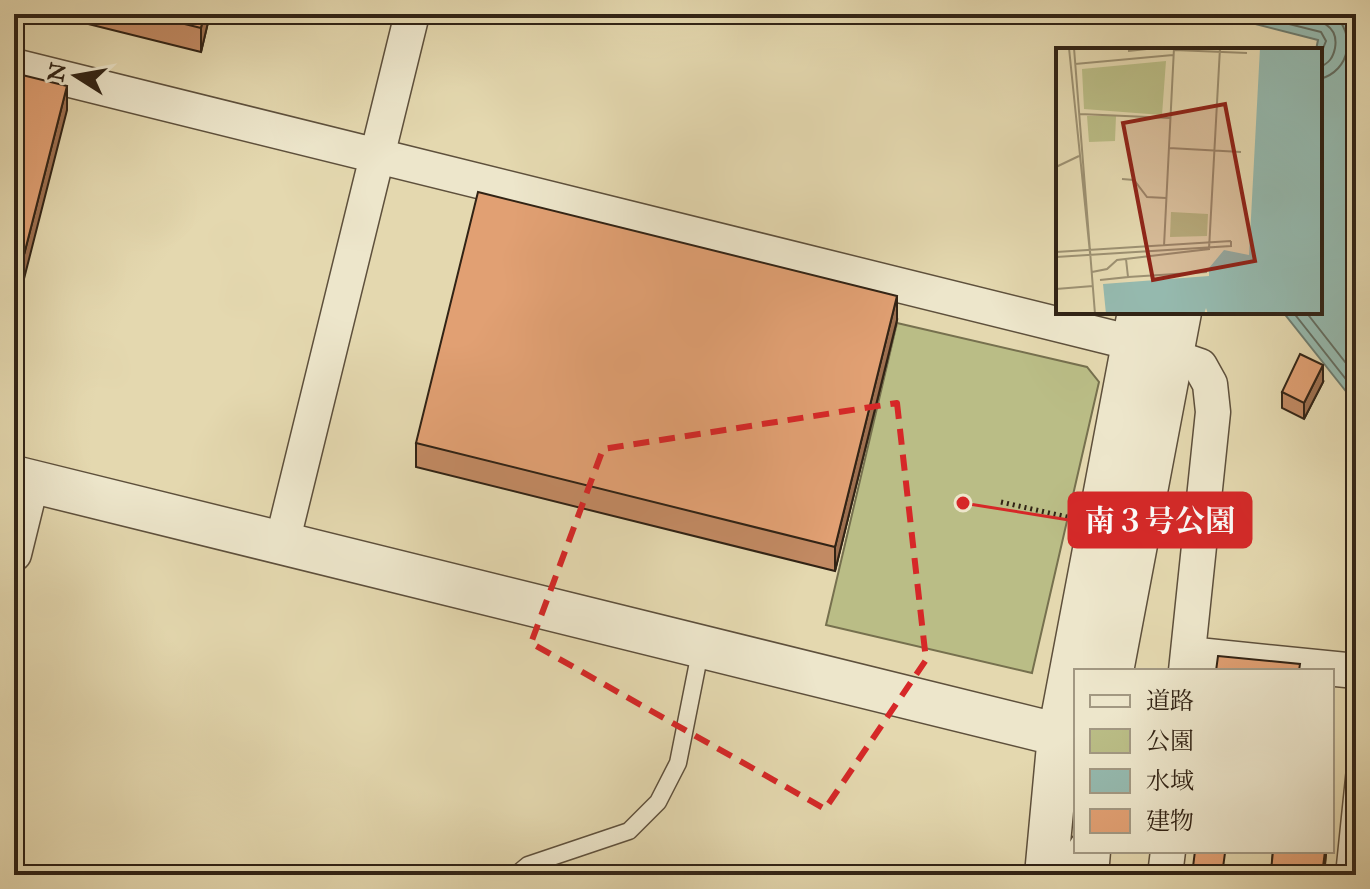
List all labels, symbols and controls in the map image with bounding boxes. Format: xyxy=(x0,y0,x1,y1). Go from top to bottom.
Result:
north arrow xyxy=(36,36,116,116)
inset map xyxy=(1056,48,1322,314)
text: N xyxy=(42,60,72,84)
callout: 南３号公園 xyxy=(1069,493,1251,547)
text: 南３号公園 xyxy=(1085,503,1235,539)
legend xyxy=(1074,669,1334,853)
text: 道路 xyxy=(1146,686,1194,716)
text: 公園 xyxy=(1146,726,1194,756)
text: 水域 xyxy=(1146,766,1194,796)
text: 建物 xyxy=(1146,806,1194,836)

